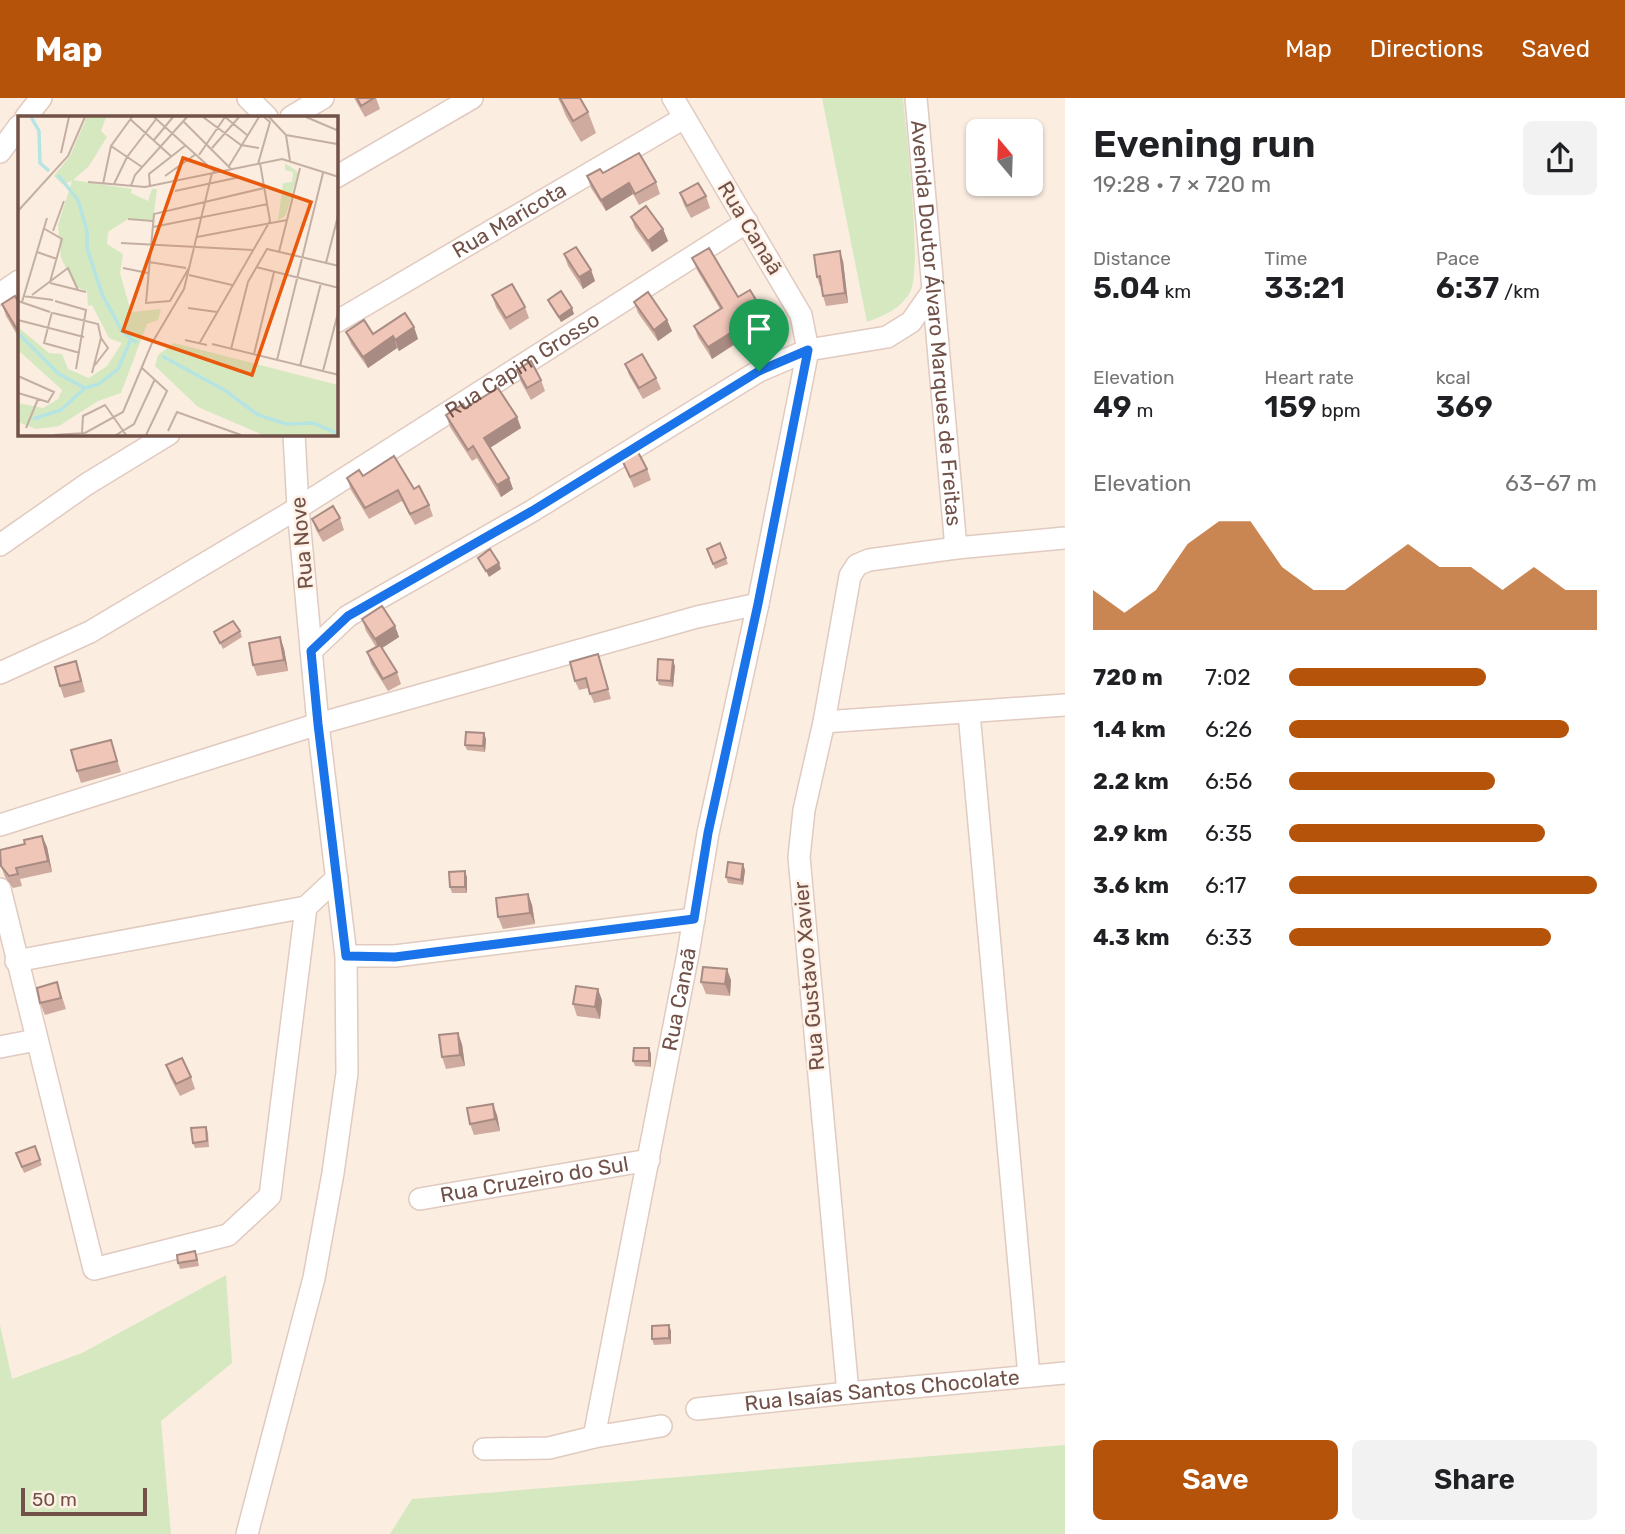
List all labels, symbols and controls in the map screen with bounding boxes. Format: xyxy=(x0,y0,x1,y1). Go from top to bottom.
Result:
text: Map xyxy=(35,30,103,69)
text: Map xyxy=(1285,35,1332,63)
text: Directions xyxy=(1370,35,1483,63)
text: Saved xyxy=(1521,35,1590,63)
inset map xyxy=(18,116,338,436)
street label: Avenida Doutor Álvaro Marques de Freitas xyxy=(906,119,967,527)
north arrow xyxy=(966,119,1043,196)
map controls xyxy=(966,119,1043,196)
text: Evening run xyxy=(1093,121,1316,167)
button: share xyxy=(1523,121,1597,195)
text: 19:28 · 7 × 720 m xyxy=(1093,170,1271,198)
street label: Rua Canaã xyxy=(713,176,788,279)
street label: Rua Maricota xyxy=(448,177,571,263)
text: Distance xyxy=(1093,247,1171,270)
text: Time xyxy=(1264,247,1307,270)
text: Pace xyxy=(1436,247,1479,270)
text: 5.04 xyxy=(1093,270,1160,306)
text: 33:21 xyxy=(1264,270,1345,306)
text: 6:37 xyxy=(1436,270,1499,306)
text: km xyxy=(1160,280,1191,303)
text: /km xyxy=(1499,280,1540,303)
pin xyxy=(729,299,789,371)
street label: Rua Capim Grosso xyxy=(440,306,604,423)
icon: arrive xyxy=(740,310,778,348)
text: Elevation xyxy=(1093,366,1174,389)
text: Heart rate xyxy=(1264,366,1354,389)
text: kcal xyxy=(1436,366,1471,389)
text: 49 xyxy=(1093,389,1132,425)
text: 159 xyxy=(1264,389,1317,425)
text: 369 xyxy=(1436,389,1493,425)
text: m xyxy=(1132,399,1153,422)
text: bpm xyxy=(1317,399,1361,422)
text: Elevation xyxy=(1093,469,1192,497)
text: 63–67 m xyxy=(1505,469,1597,497)
street label: Rua Nove xyxy=(285,496,318,590)
text: 720 m xyxy=(1093,663,1163,691)
text: 7:02 xyxy=(1205,663,1251,691)
text: 1.4 km xyxy=(1093,715,1166,743)
text: 6:26 xyxy=(1205,715,1252,743)
text: 2.2 km xyxy=(1093,767,1169,795)
text: 6:56 xyxy=(1205,767,1252,795)
text: 2.9 km xyxy=(1093,819,1168,847)
text: 6:35 xyxy=(1205,819,1252,847)
text: 3.6 km xyxy=(1093,871,1169,899)
text: 6:17 xyxy=(1205,871,1246,899)
street label: Rua Gustavo Xavier xyxy=(788,880,829,1072)
text: 4.3 km xyxy=(1093,923,1170,951)
text: 6:33 xyxy=(1205,923,1252,951)
street label: Rua Canaã xyxy=(656,946,701,1053)
street label: Rua Cruzeiro do Sul xyxy=(438,1151,630,1207)
street label: Rua Isaías Santos Chocolate xyxy=(743,1364,1021,1416)
button: Save xyxy=(1093,1440,1338,1520)
button: Share xyxy=(1352,1440,1597,1520)
scale bar xyxy=(21,1485,147,1517)
text: 50 m xyxy=(32,1488,77,1511)

